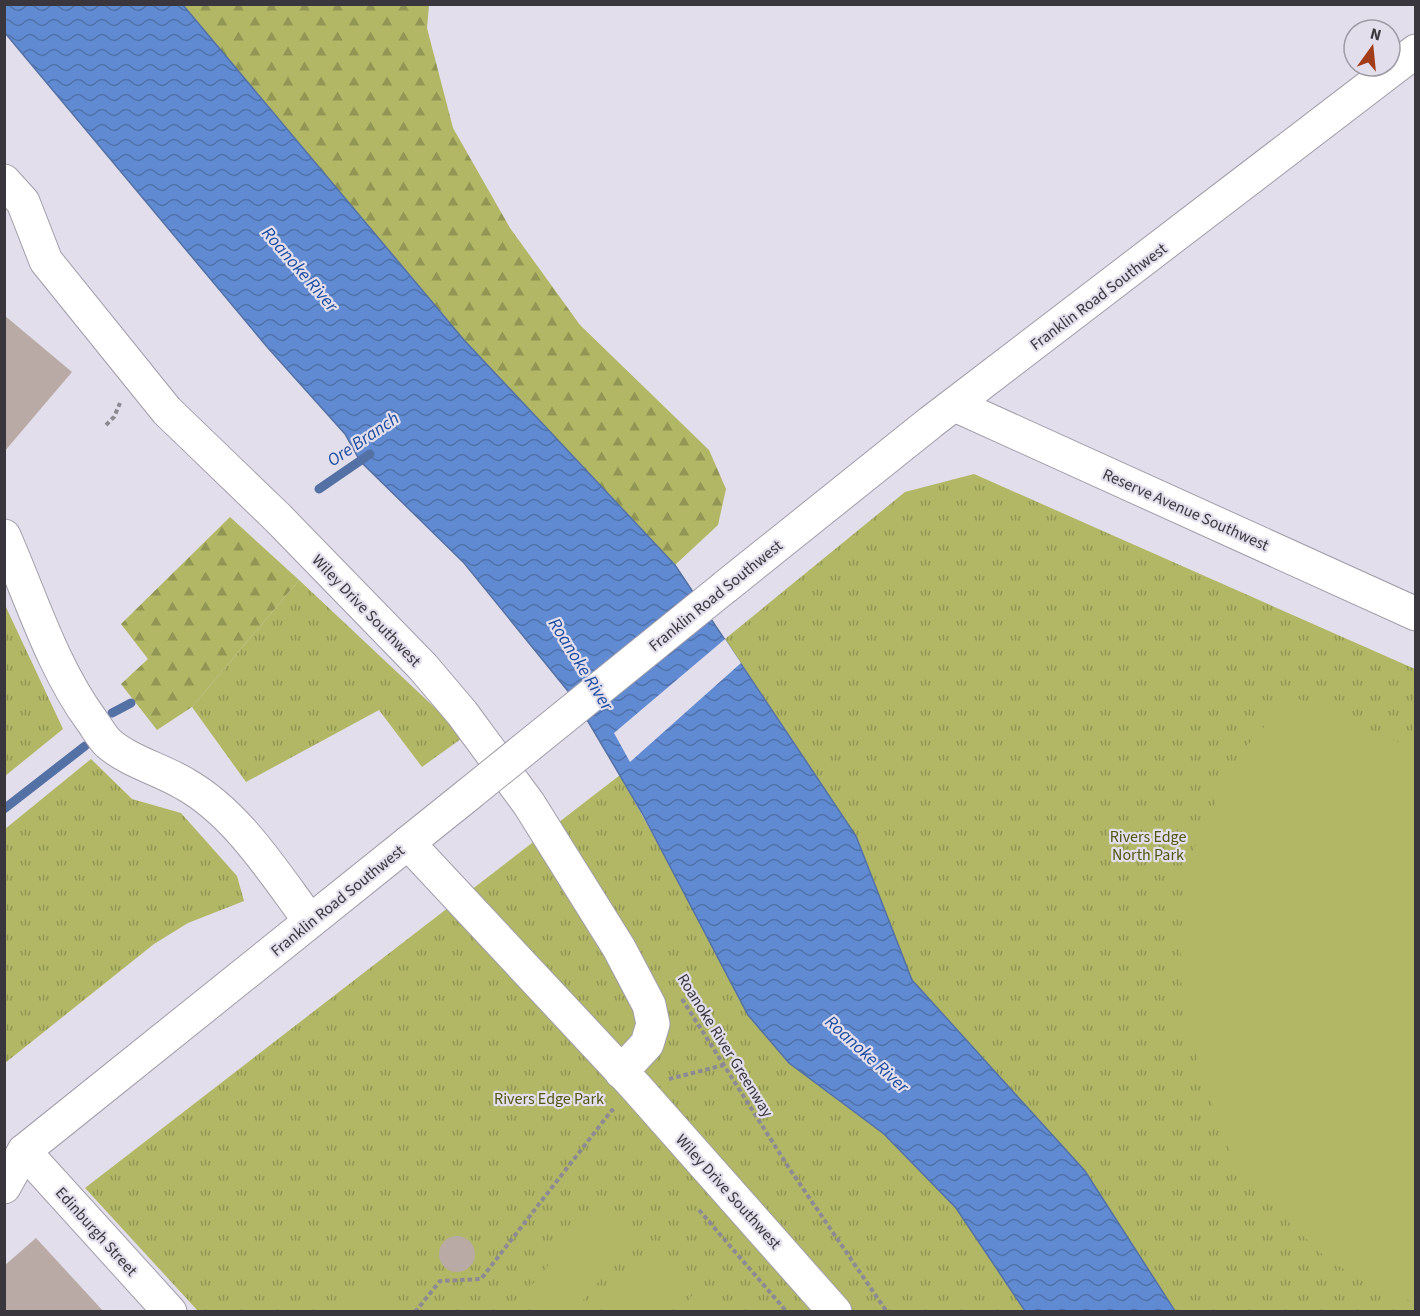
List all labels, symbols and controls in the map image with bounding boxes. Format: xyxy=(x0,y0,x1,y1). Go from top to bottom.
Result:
north arrow xyxy=(1342,18,1402,78)
text: N xyxy=(1368,22,1384,46)
water label: Roanoke River xyxy=(256,222,344,318)
street label: Franklin Road Southwest xyxy=(1026,238,1172,356)
water label: Ore Branch xyxy=(322,406,404,473)
street label: Reserve Avenue Southwest xyxy=(1099,463,1273,557)
street label: Franklin Road Southwest xyxy=(644,535,788,657)
street label: Wiley Drive Southwest xyxy=(307,550,426,672)
water label: Roanoke River xyxy=(542,613,619,716)
park label: Rivers Edge North Park xyxy=(1110,826,1186,866)
street label: Franklin Road Southwest xyxy=(266,840,410,962)
street label: Roanoke River Greenway xyxy=(672,969,779,1122)
water label: Roanoke River xyxy=(819,1010,915,1099)
park label: Rivers Edge Park xyxy=(494,1088,604,1110)
street label: Wiley Drive Southwest xyxy=(670,1129,786,1255)
street label: Edinburgh Street xyxy=(50,1182,143,1281)

